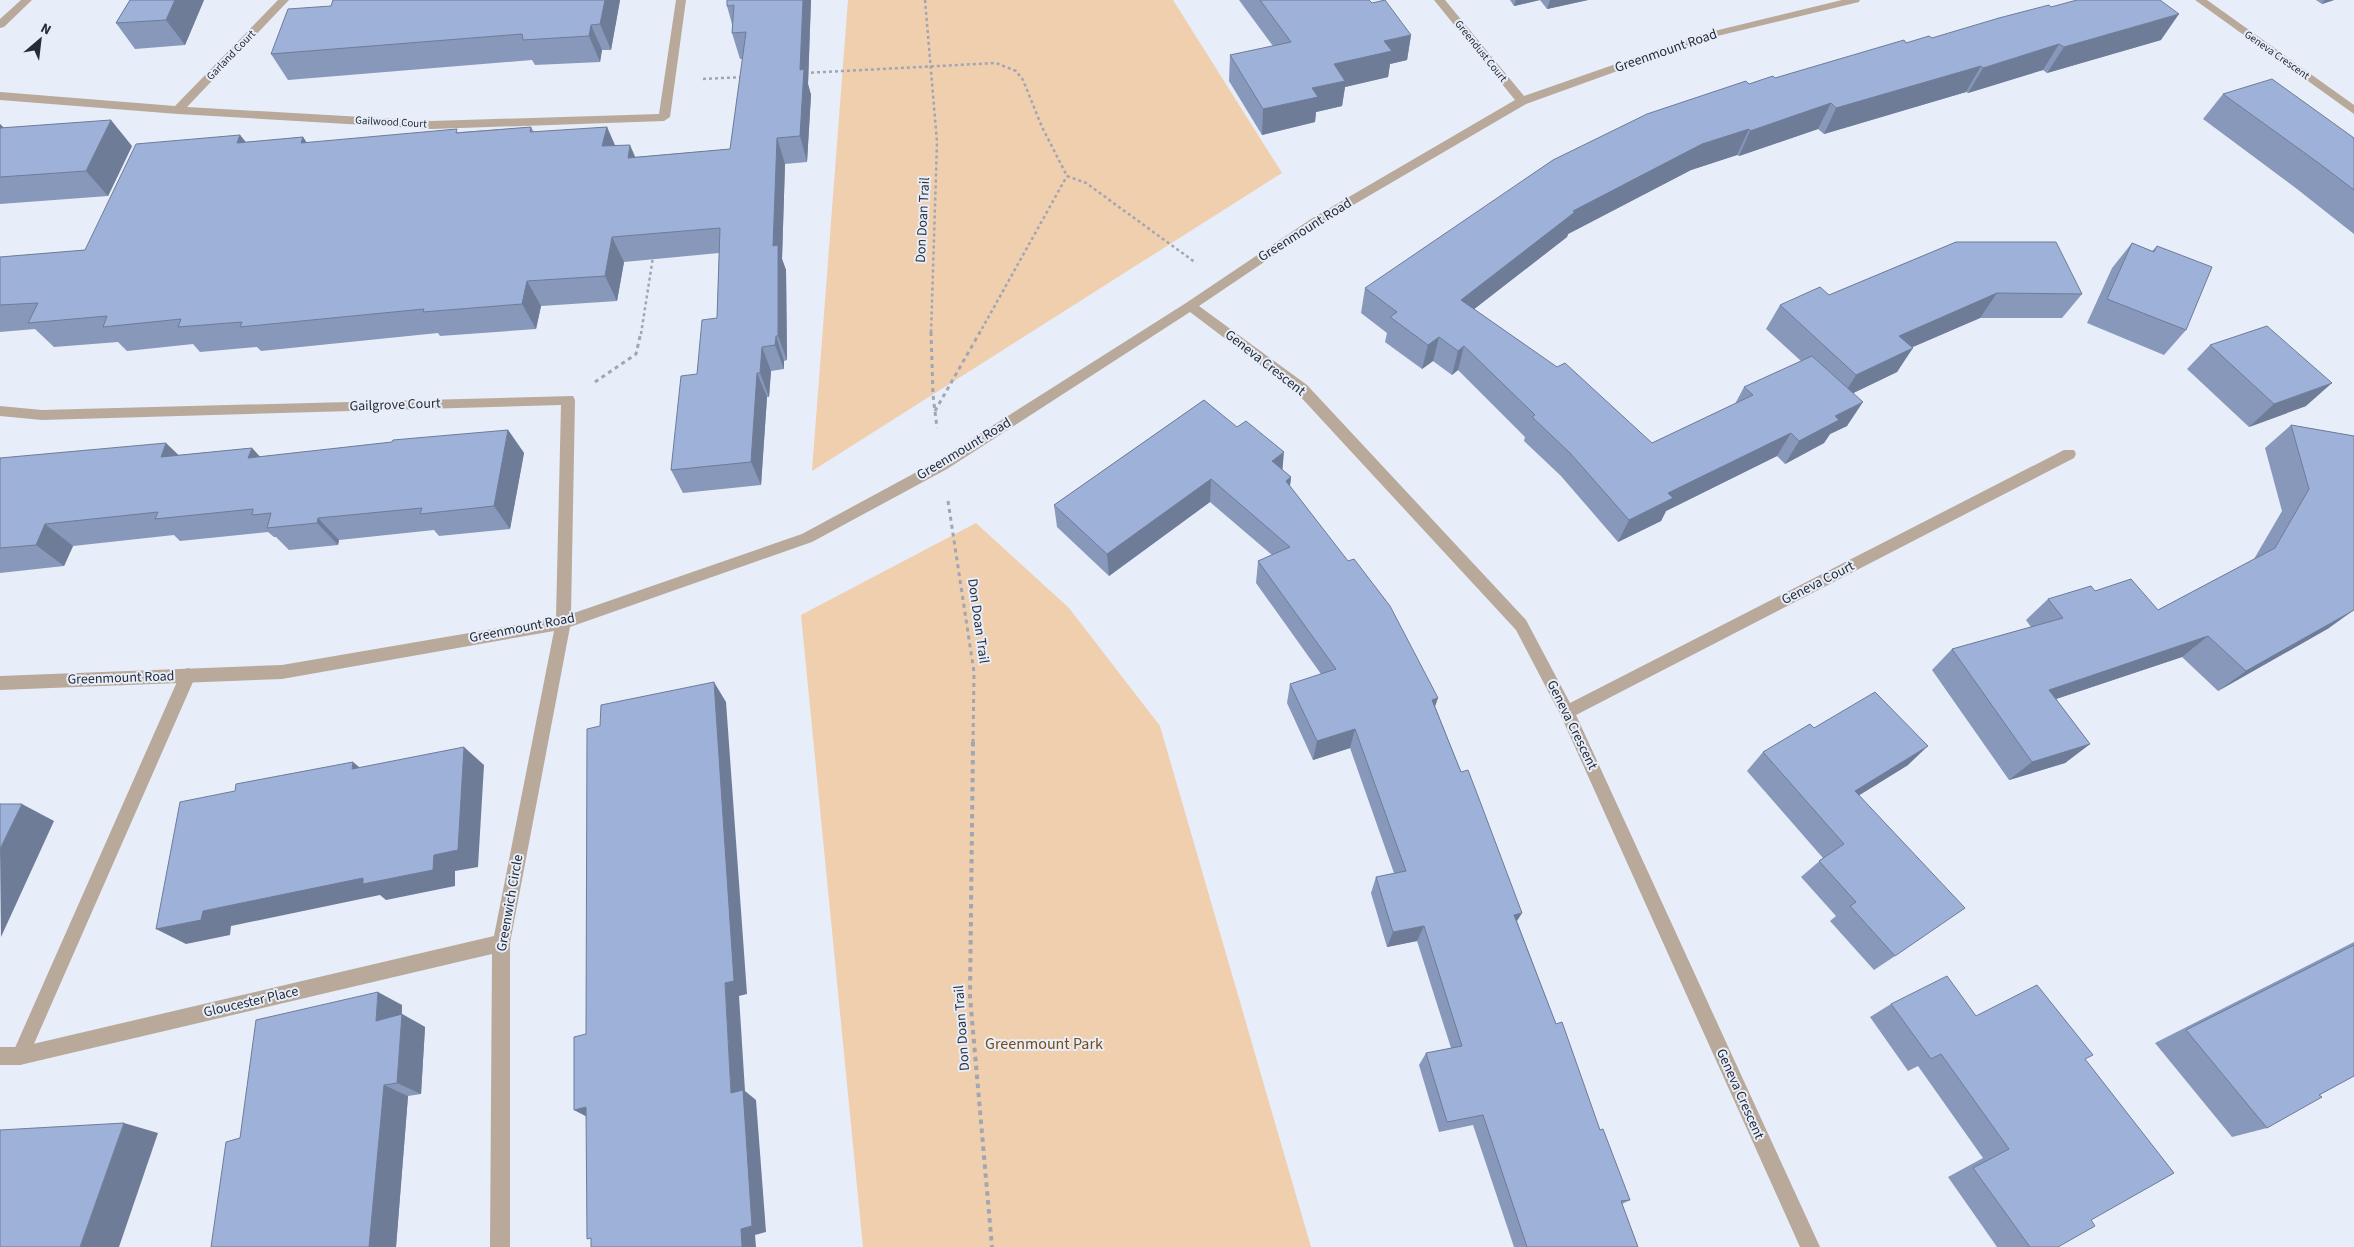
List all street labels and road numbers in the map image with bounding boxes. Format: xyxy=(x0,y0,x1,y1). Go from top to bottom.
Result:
street label: Greendust Court xyxy=(1451,17,1511,85)
street label: Greenmount Road xyxy=(1612,24,1720,78)
street label: Garland Court xyxy=(203,26,259,83)
street label: Geneva Crescent xyxy=(2241,27,2313,83)
street label: Gailwood Court xyxy=(355,113,427,131)
street label: Don Doan Trail xyxy=(911,176,935,263)
street label: Greenmount Road xyxy=(1254,193,1356,267)
street label: Geneva Crescent xyxy=(1220,325,1310,401)
street label: Gailgrove Court xyxy=(349,393,441,417)
street label: Greenmount Road xyxy=(913,413,1015,485)
street label: Geneva Court xyxy=(1778,556,1858,610)
street label: Don Doan Trail xyxy=(962,577,994,665)
street label: Greenmount Road xyxy=(468,608,576,648)
street label: Greenmount Road xyxy=(67,666,175,690)
street label: Geneva Crescent xyxy=(1542,677,1602,773)
street label: Greenwich Circle xyxy=(492,853,528,953)
street label: Gloucester Place xyxy=(202,981,300,1023)
street label: Don Doan Trail xyxy=(949,984,975,1071)
street label: Geneva Crescent xyxy=(1711,1045,1769,1143)

